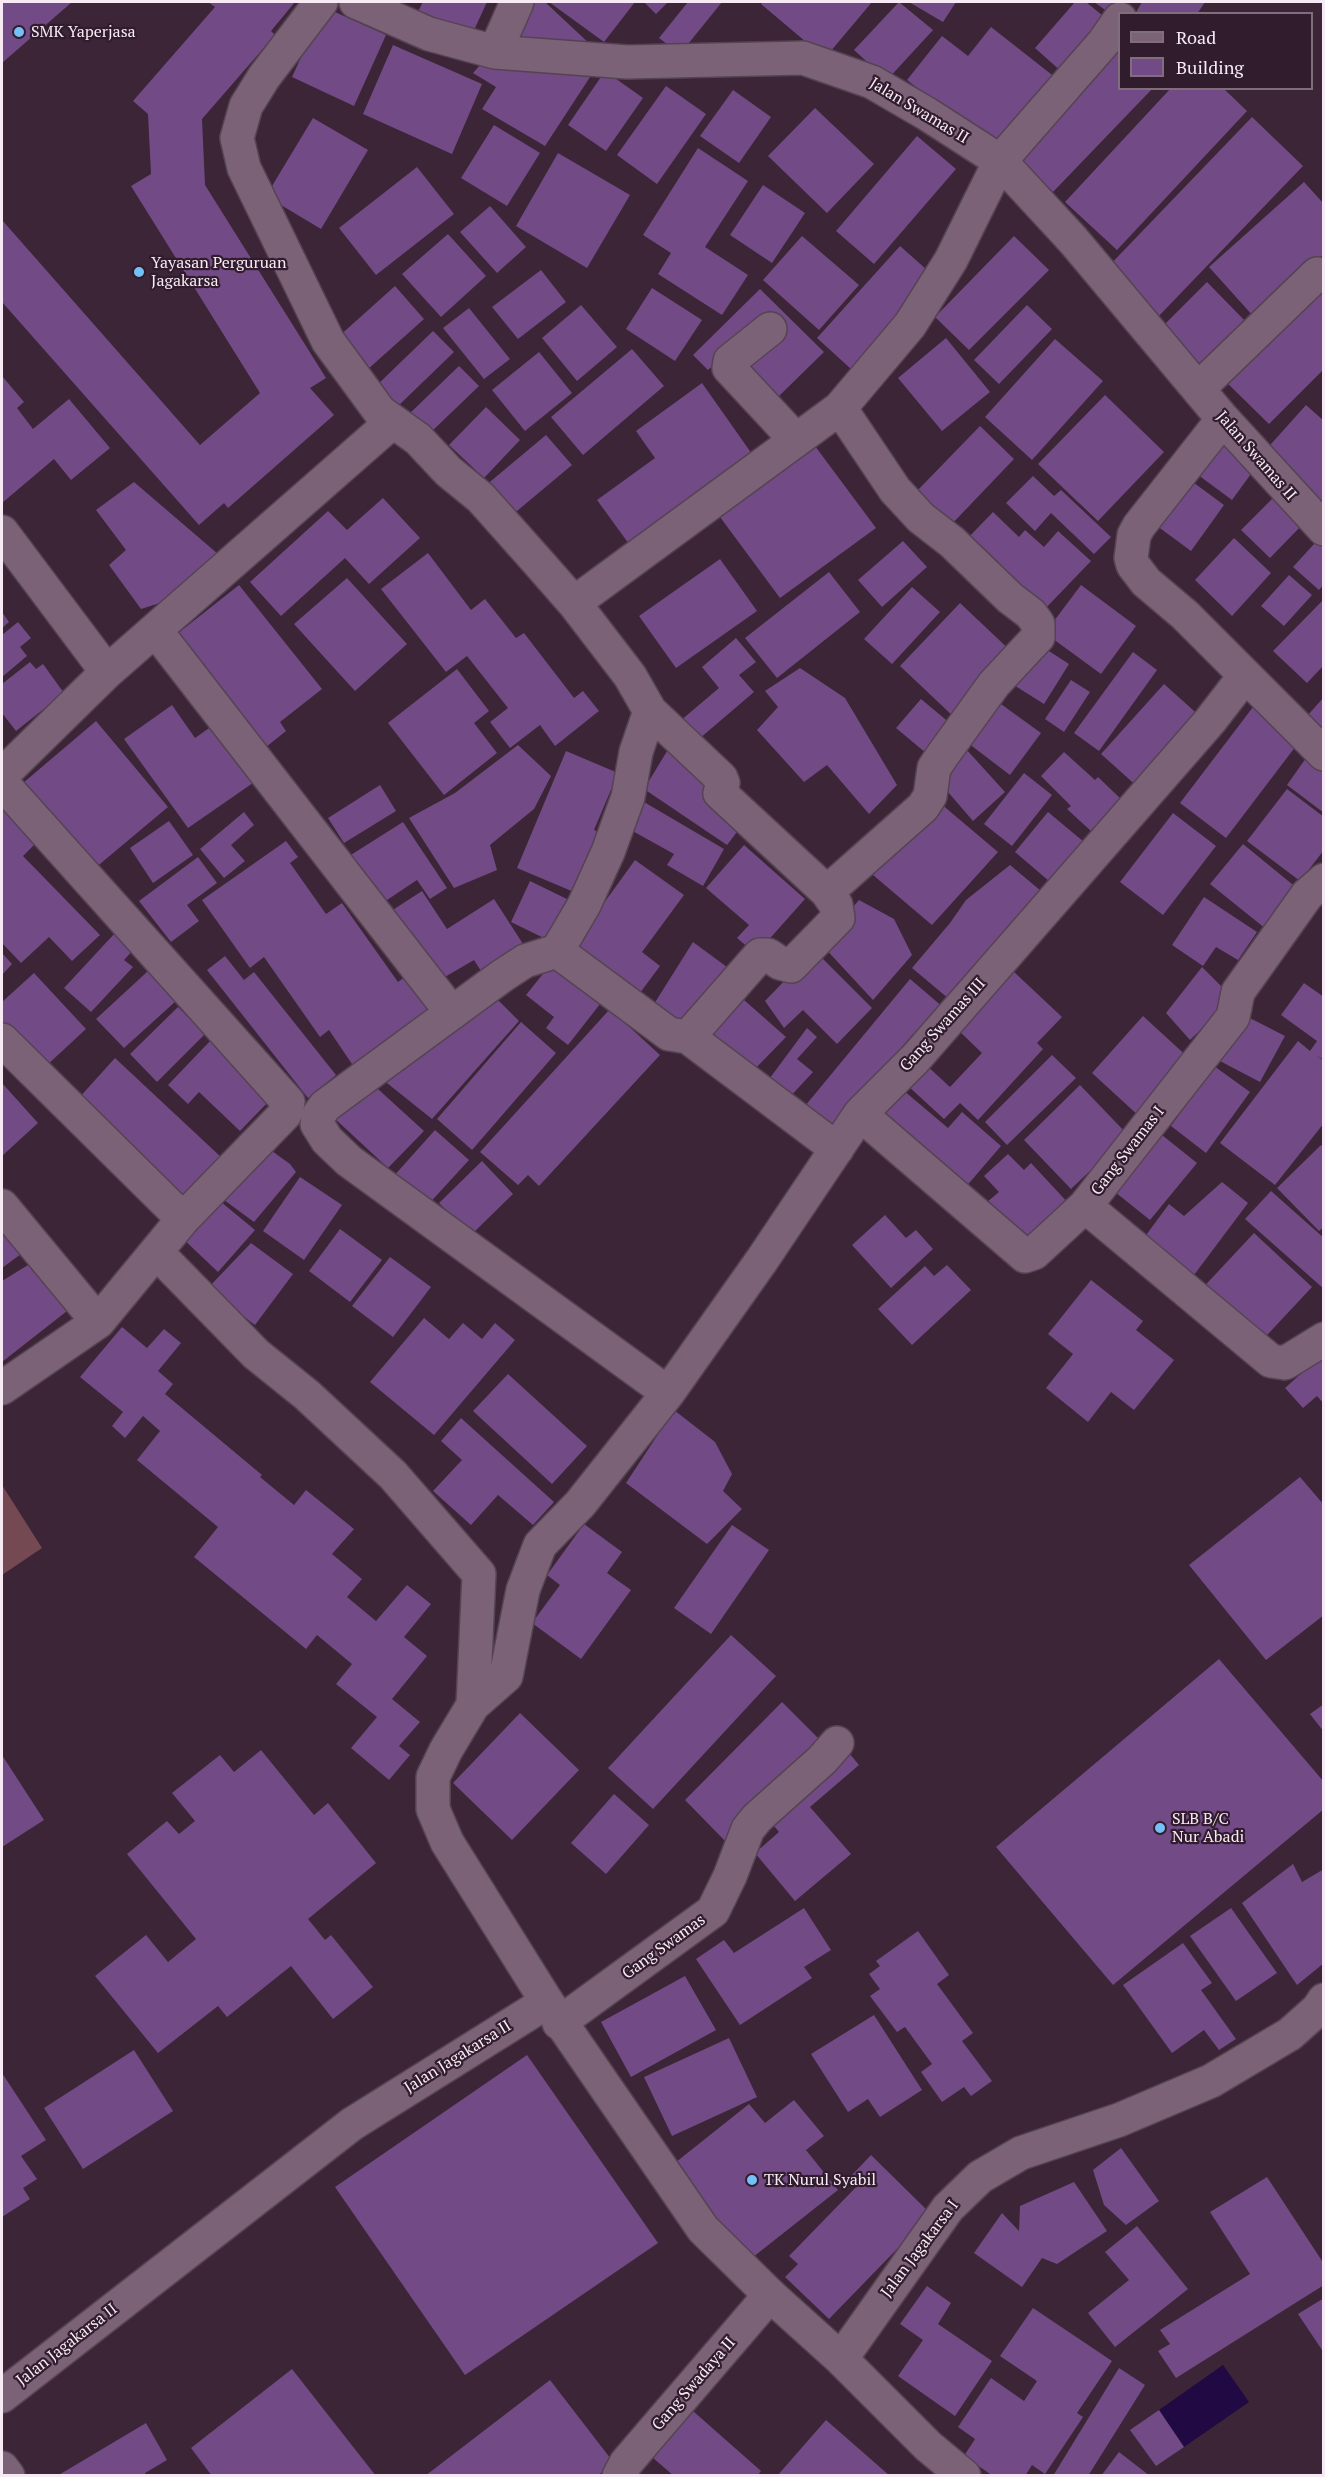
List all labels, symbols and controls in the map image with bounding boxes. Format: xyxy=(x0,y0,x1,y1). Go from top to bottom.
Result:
legend xyxy=(1118,12,1313,90)
place label: SMK Yaperjasa xyxy=(31,22,136,42)
marker: SMK Yaperjasa xyxy=(12,25,26,39)
text: Road xyxy=(1176,25,1216,49)
text: Building xyxy=(1176,55,1244,79)
street label: Jalan Swamas II xyxy=(866,74,972,148)
place label: Yayasan Perguruan Jagakarsa xyxy=(151,253,286,291)
marker: Yayasan Perguruan Jagakarsa xyxy=(132,265,146,279)
street label: Jalan Swamas II xyxy=(1212,407,1300,505)
street label: Gang Swamas III xyxy=(896,974,990,1076)
street label: Gang Swamas I xyxy=(1087,1103,1169,1199)
place label: SLB B/C Nur Abadi xyxy=(1172,1809,1244,1847)
marker: SLB B/C Nur Abadi xyxy=(1153,1821,1167,1835)
street label: Gang Swamas xyxy=(619,1910,709,1984)
street label: Jalan Jagakarsa II xyxy=(401,2016,515,2098)
place label: TK Nurul Syabil xyxy=(764,2170,876,2190)
marker: TK Nurul Syabil xyxy=(745,2173,759,2187)
street label: Jalan Jagakarsa I xyxy=(877,2197,963,2301)
street label: Jalan Jagakarsa II xyxy=(13,2300,121,2390)
street label: Gang Swadaya II xyxy=(648,2333,740,2435)

